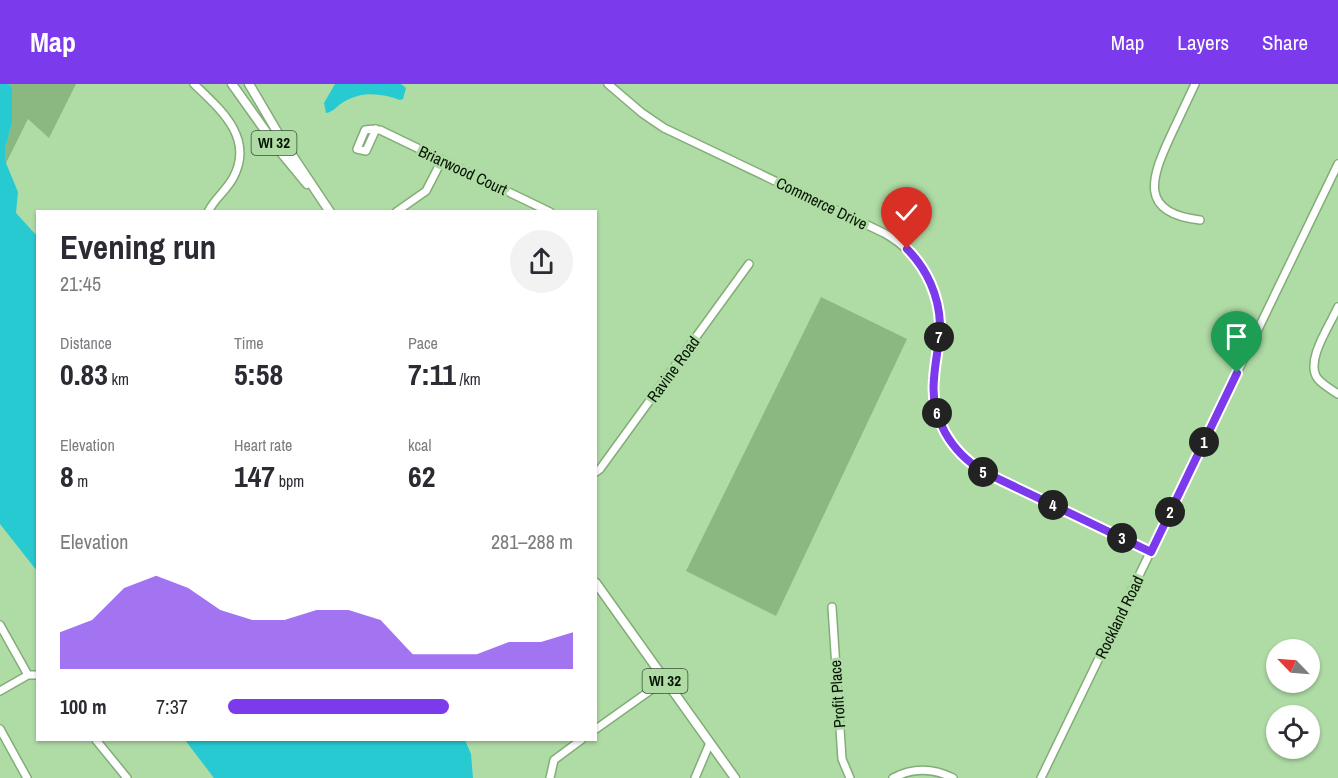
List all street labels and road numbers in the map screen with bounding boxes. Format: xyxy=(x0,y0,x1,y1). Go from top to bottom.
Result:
road number: WI 32 xyxy=(252,131,296,155)
street label: Briarwood Court xyxy=(415,140,511,200)
street label: Commerce Drive xyxy=(773,171,871,235)
street label: Ravine Road xyxy=(642,332,704,406)
street label: Rockland Road xyxy=(1089,572,1149,662)
street label: Profit Place xyxy=(824,659,850,729)
road number: WI 32 xyxy=(642,669,688,693)

